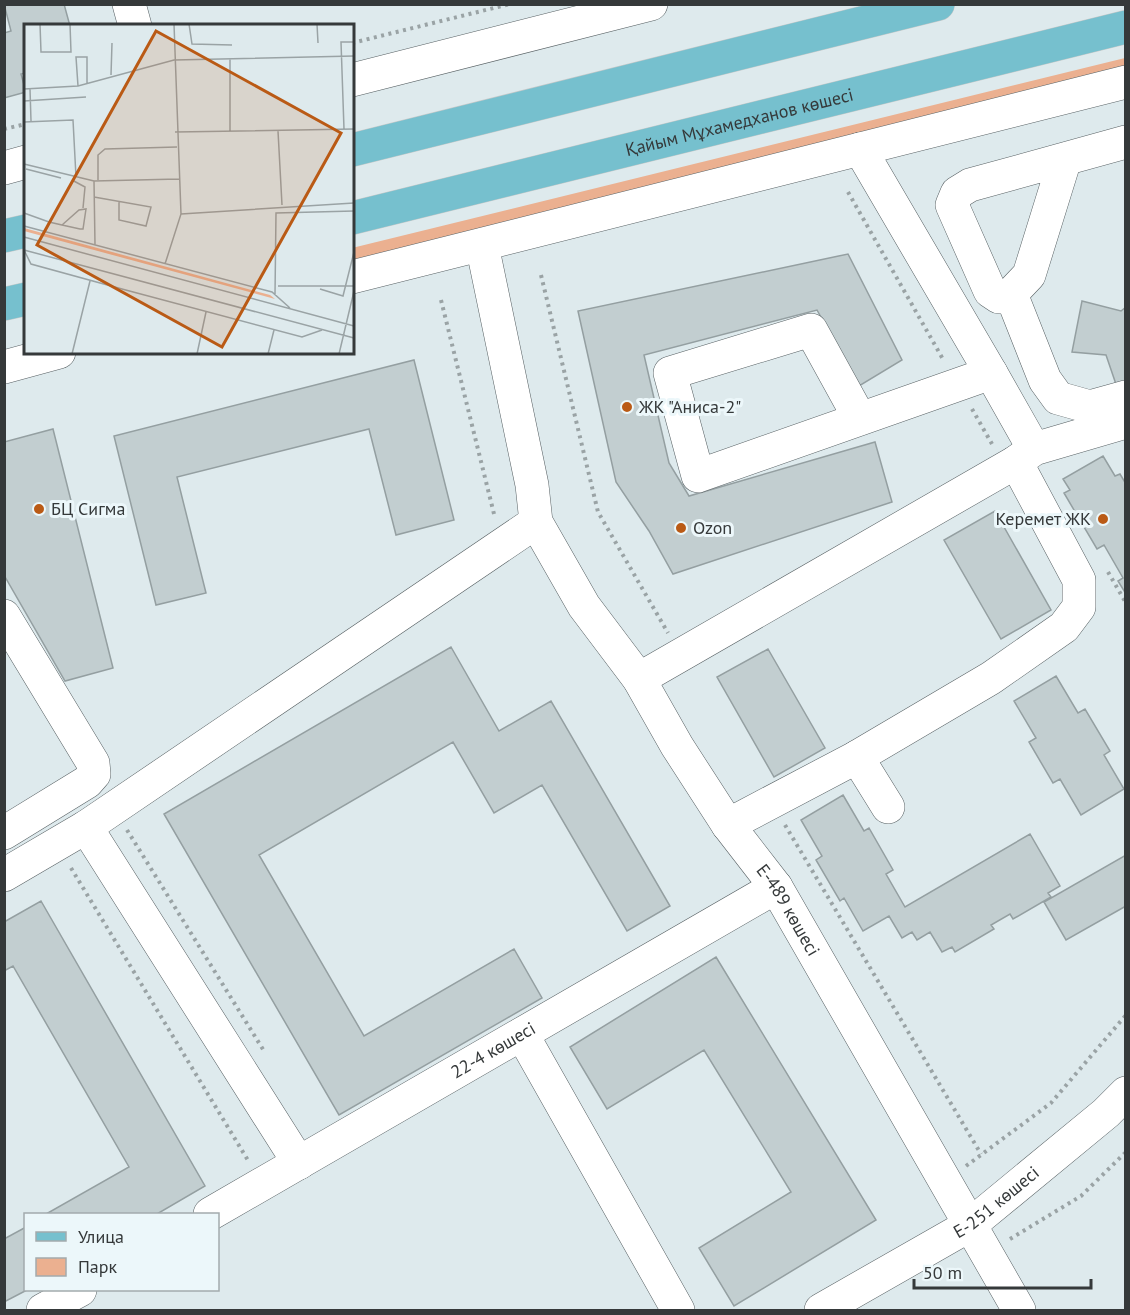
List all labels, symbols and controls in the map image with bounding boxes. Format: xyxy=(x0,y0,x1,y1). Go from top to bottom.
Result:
inset map xyxy=(24,24,354,354)
street label: Қайым Мұхамедханов көшесі xyxy=(623,83,856,161)
place label: ЖК "Аниса-2" xyxy=(638,395,741,418)
marker: ЖК "Аниса-2" xyxy=(620,400,634,414)
place label: БЦ Сигма xyxy=(51,497,125,520)
marker: БЦ Сигма xyxy=(32,502,46,516)
place label: Керемет ЖК xyxy=(996,507,1091,530)
marker: Керемет ЖК xyxy=(1096,512,1110,526)
place label: Ozon xyxy=(693,516,732,539)
marker: Ozon xyxy=(674,521,688,535)
street label: Е-489 көшесі xyxy=(752,859,825,960)
street label: 22-4 көшесі xyxy=(446,1017,539,1083)
street label: Е-251 көшесі xyxy=(949,1161,1044,1243)
legend xyxy=(24,1213,219,1291)
text: Улица xyxy=(78,1225,124,1248)
scale bar xyxy=(914,1252,1091,1290)
text: Парк xyxy=(78,1255,118,1278)
text: 50 m xyxy=(923,1261,962,1284)

